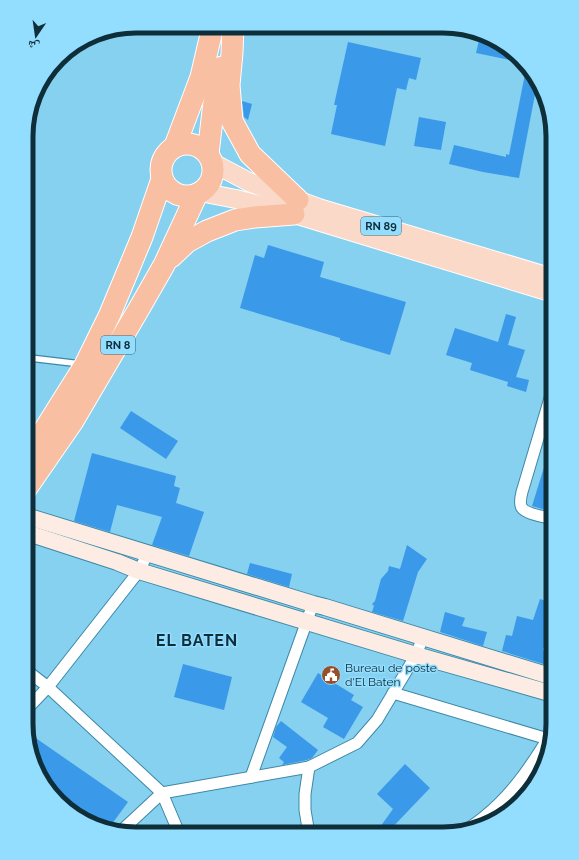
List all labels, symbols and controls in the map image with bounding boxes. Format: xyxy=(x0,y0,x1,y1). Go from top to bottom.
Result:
north arrow xyxy=(16,16,56,56)
text: ش xyxy=(26,37,41,53)
road number: RN 89 xyxy=(361,217,401,235)
road number: RN 8 xyxy=(101,336,135,354)
district label: EL BATEN xyxy=(156,631,238,650)
place label: Bureau de poste d'El Baten xyxy=(345,661,437,689)
public building icon: Bureau de poste d'El Baten xyxy=(320,664,342,686)

